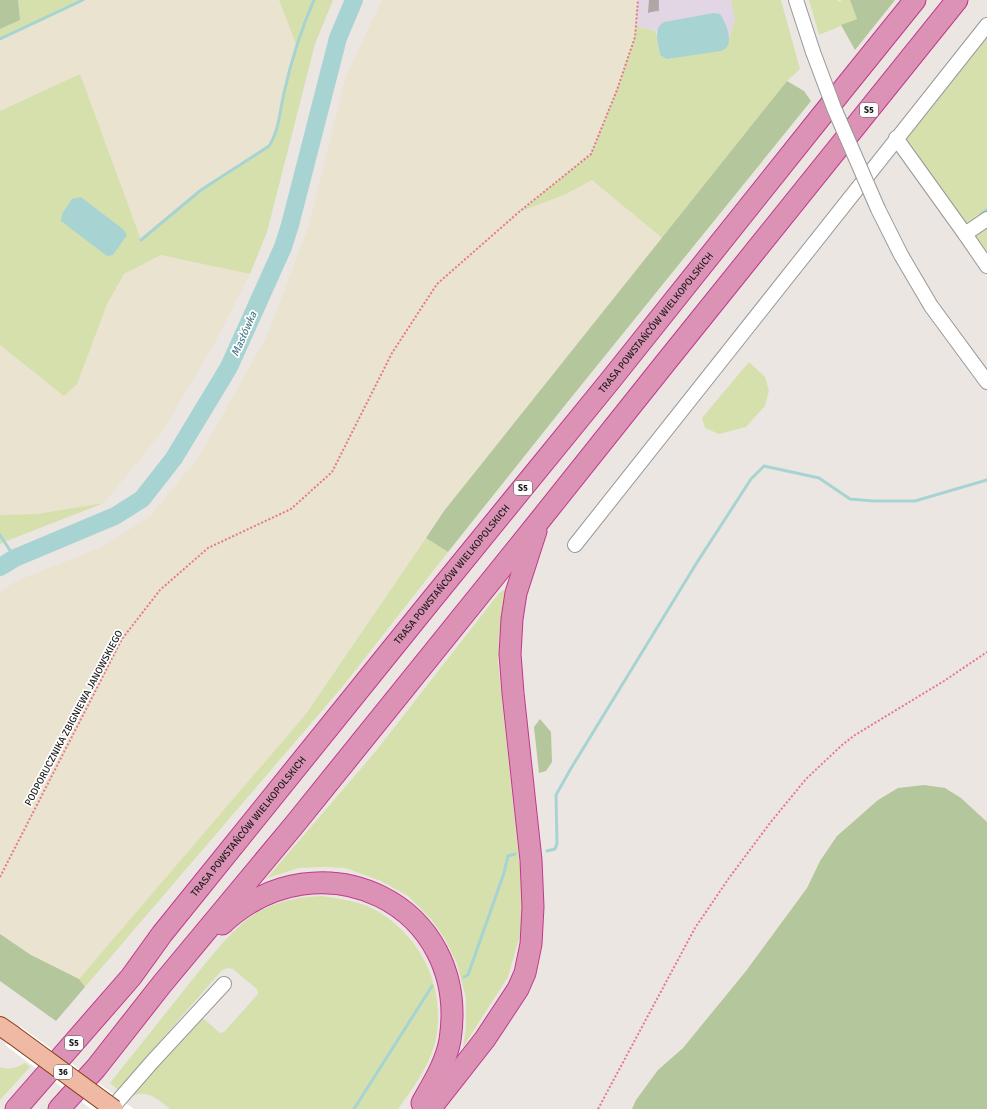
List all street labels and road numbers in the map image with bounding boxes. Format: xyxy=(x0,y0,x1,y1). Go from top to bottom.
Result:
road number: S5 xyxy=(860,103,878,117)
street label: TRASA POWSTAŃCÓW WIELKOPOLSKICH xyxy=(596,250,716,396)
road number: S5 xyxy=(514,481,532,495)
street label: TRASA POWSTAŃCÓW WIELKOPOLSKICH xyxy=(392,502,513,647)
street label: PODPORUCZNIKA ZBIGNIEWA JANOWSKIEGO xyxy=(22,628,126,808)
street label: TRASA POWSTAŃCÓW WIELKOPOLSKICH xyxy=(188,754,309,899)
road number: S5 xyxy=(65,1036,83,1050)
road number: 36 xyxy=(54,1065,72,1079)

